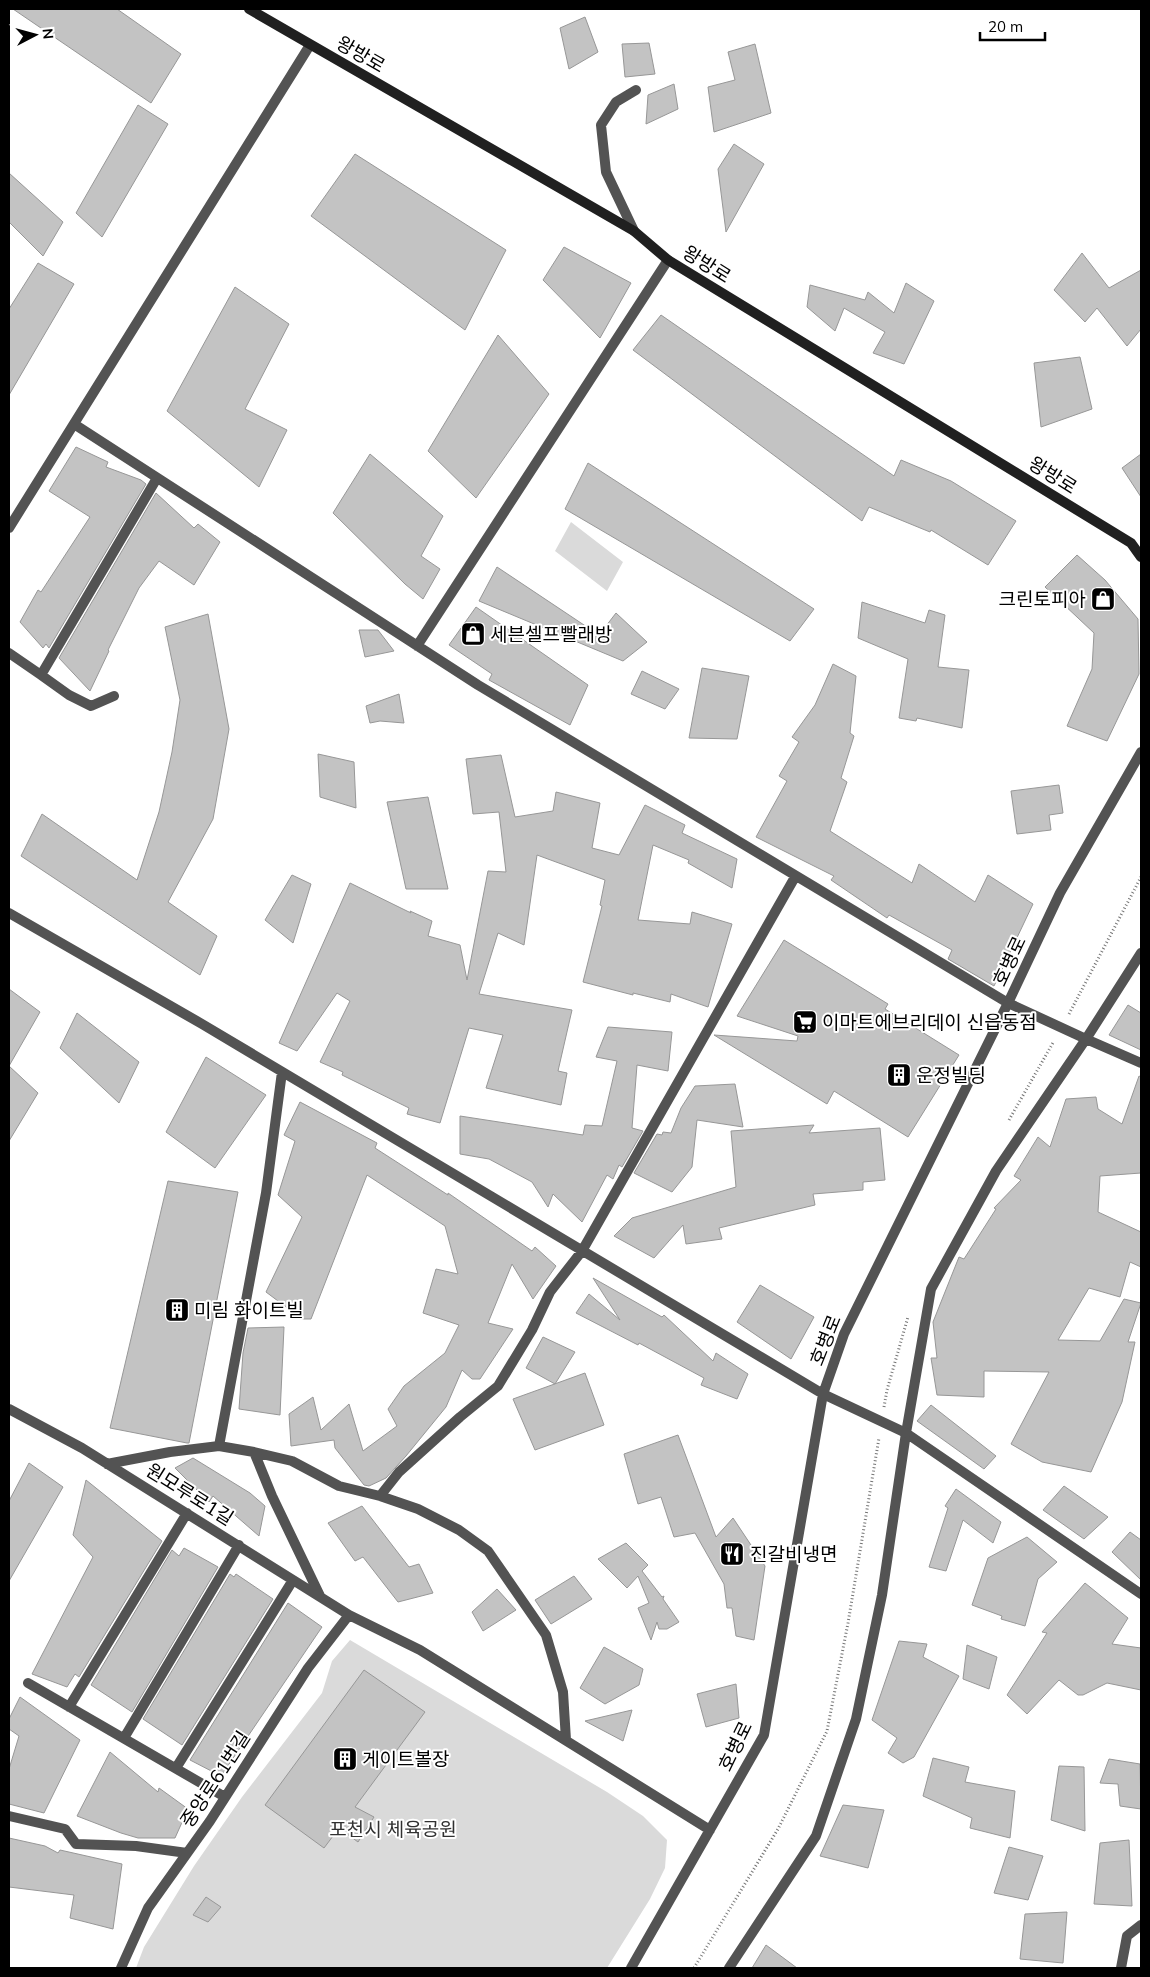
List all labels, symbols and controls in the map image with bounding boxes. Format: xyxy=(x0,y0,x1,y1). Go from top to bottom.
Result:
north arrow xyxy=(10,10,60,60)
scale bar xyxy=(980,10,1045,42)
text: 20 m xyxy=(988,17,1023,36)
text: N xyxy=(38,27,57,40)
street label: 왕방로 xyxy=(332,30,390,78)
street label: 왕방로 xyxy=(678,240,736,288)
street label: 왕방로 xyxy=(1024,451,1082,499)
shop icon: 크린토피아 xyxy=(1090,586,1116,612)
place label: 크린토피아 xyxy=(999,587,1086,611)
shop icon: 세븐셀프빨래방 xyxy=(460,621,486,647)
place label: 세븐셀프빨래방 xyxy=(490,622,612,646)
street label: 호병로 xyxy=(987,932,1031,990)
supermarket icon: 이마트에브리데이 신읍동점 xyxy=(792,1009,818,1035)
place label: 이마트에브리데이 신읍동점 xyxy=(822,1010,1037,1034)
building icon: 운정빌딩 xyxy=(886,1062,912,1088)
place label: 운정빌딩 xyxy=(916,1063,986,1087)
building icon: 미림 화이트빌 xyxy=(164,1297,190,1323)
place label: 미림 화이트빌 xyxy=(194,1298,304,1322)
street label: 호병로 xyxy=(804,1311,846,1369)
street label: 원모루로1길 xyxy=(142,1458,238,1530)
restaurant icon: 진갈비냉면 xyxy=(719,1541,745,1567)
place label: 진갈비냉면 xyxy=(750,1542,837,1566)
street label: 호병로 xyxy=(713,1717,757,1775)
street label: 중앙로61번길 xyxy=(175,1726,255,1832)
building icon: 게이트볼장 xyxy=(332,1746,358,1772)
place label: 게이트볼장 xyxy=(362,1747,449,1771)
park label: 포천시 체육공원 xyxy=(329,1817,457,1841)

